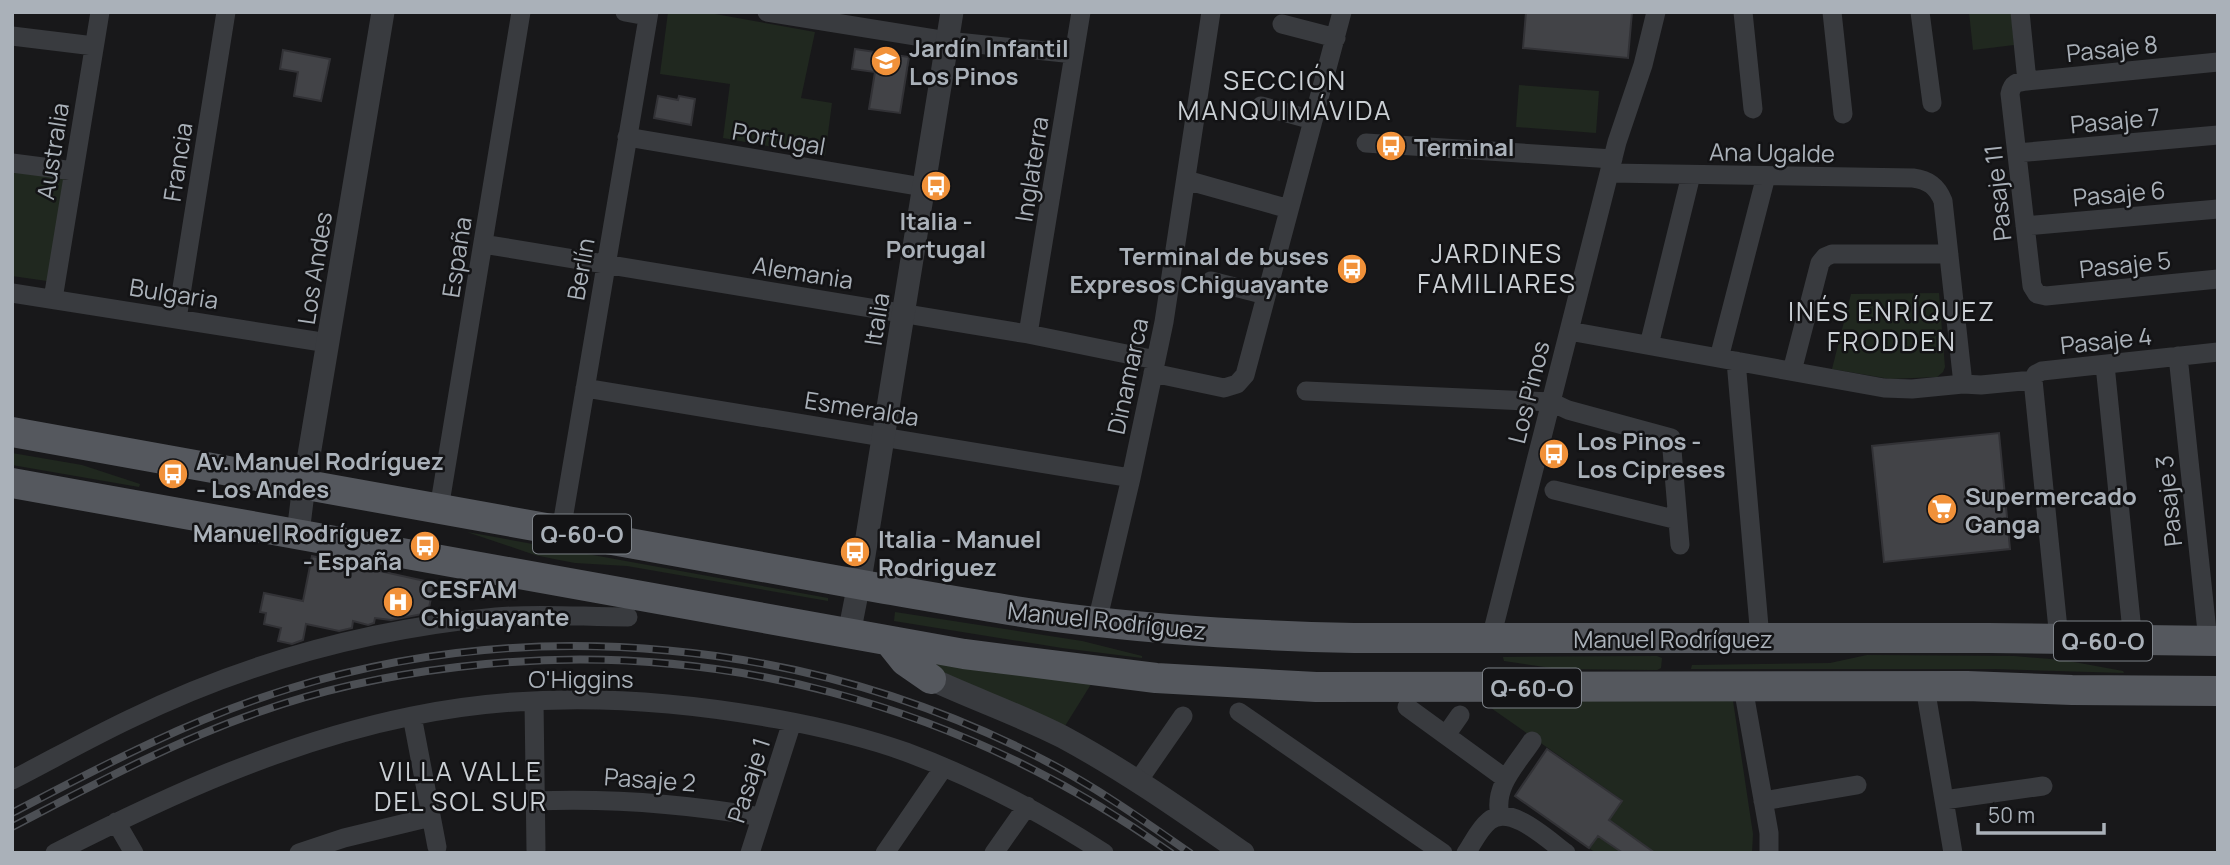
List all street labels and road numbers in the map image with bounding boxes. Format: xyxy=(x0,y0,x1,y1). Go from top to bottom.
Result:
street label: Pasaje 8 xyxy=(2065,27,2159,69)
street label: Australia xyxy=(28,100,76,202)
street label: Pasaje 7 xyxy=(2069,100,2161,140)
street label: Portugal xyxy=(730,114,828,162)
street label: Inglaterra xyxy=(1006,114,1056,224)
street label: Francia xyxy=(154,120,200,204)
street label: Ana Ugalde xyxy=(1709,134,1835,170)
street label: Pasaje 11 xyxy=(1976,143,2018,243)
street label: Pasaje 6 xyxy=(2071,173,2167,213)
street label: Los Andes xyxy=(289,209,339,327)
street label: España xyxy=(433,214,479,300)
street label: Berlín xyxy=(558,235,602,303)
street label: Pasaje 5 xyxy=(2078,243,2172,285)
street label: Alemania xyxy=(750,248,856,296)
street label: Bulgaria xyxy=(127,270,221,316)
street label: Italia xyxy=(856,290,896,348)
street label: Dinamarca xyxy=(1099,315,1155,437)
street label: Pasaje 4 xyxy=(2058,319,2154,361)
street label: Los Pinos xyxy=(1499,337,1557,447)
street label: Esmeralda xyxy=(803,383,921,433)
street label: Pasaje 3 xyxy=(2147,454,2189,548)
road number: Q-60-O xyxy=(533,514,631,554)
street label: Manuel Rodríguez xyxy=(1006,593,1208,647)
street label: Manuel Rodríguez xyxy=(1573,622,1773,655)
road number: Q-60-O xyxy=(2054,622,2152,660)
street label: O'Higgins xyxy=(528,662,634,695)
road number: Q-60-O xyxy=(1483,668,1581,708)
street label: Pasaje 1 xyxy=(719,733,777,827)
street label: Pasaje 2 xyxy=(603,759,697,799)

